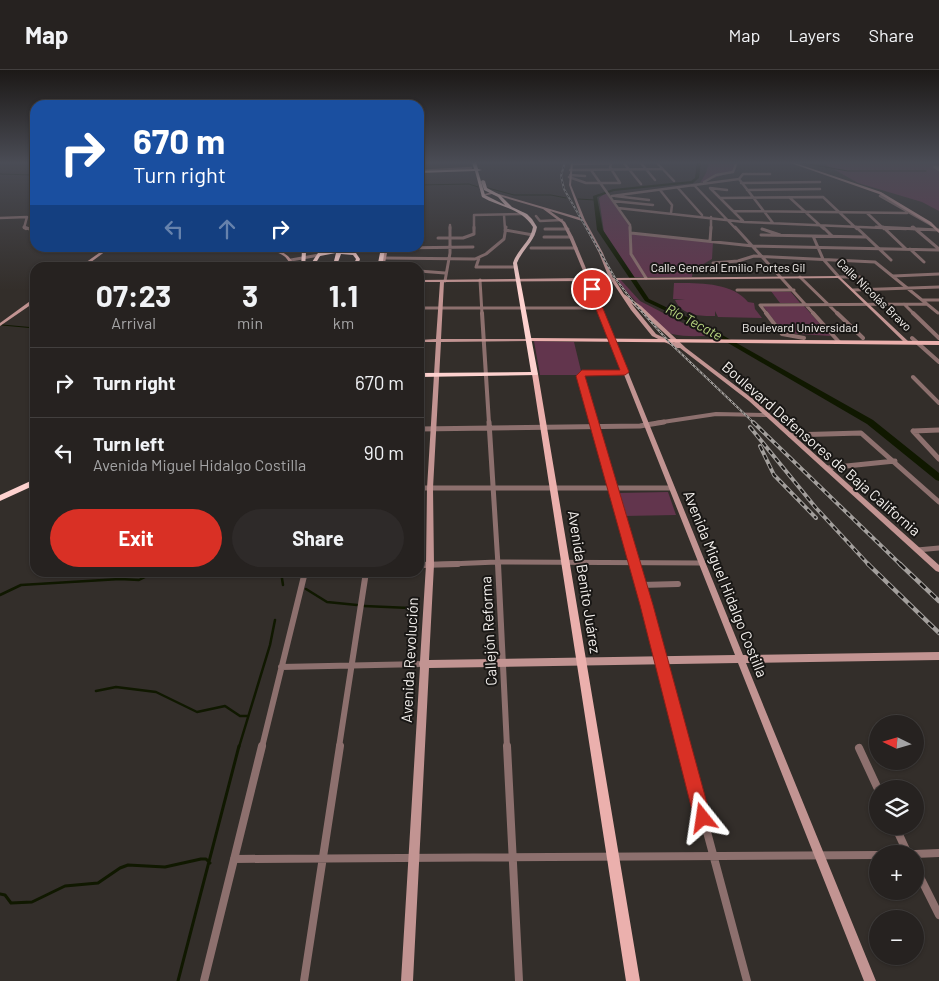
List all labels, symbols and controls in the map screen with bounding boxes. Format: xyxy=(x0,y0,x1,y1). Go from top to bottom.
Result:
text: Map xyxy=(25,20,68,49)
text: Map xyxy=(728,24,760,46)
text: Layers xyxy=(788,24,841,46)
text: Share xyxy=(869,24,914,46)
text: 670 m xyxy=(133,119,225,161)
icon: right xyxy=(50,120,115,185)
text: Turn right xyxy=(133,161,226,187)
icon: left xyxy=(160,215,188,243)
icon: ahead xyxy=(213,215,241,243)
icon: right xyxy=(266,215,294,243)
street label: Calle Nicolás Bravo xyxy=(834,255,915,334)
street label: Calle General Emilio Portes Gil xyxy=(651,260,805,274)
pin xyxy=(571,268,613,310)
icon: arrive xyxy=(578,275,606,303)
text: 07:23 xyxy=(96,277,171,313)
text: 3 xyxy=(242,277,258,313)
text: 1.1 xyxy=(329,277,358,313)
water label: Río Tecate xyxy=(663,300,725,344)
text: Arrival xyxy=(111,313,156,332)
text: min xyxy=(237,313,263,332)
text: km xyxy=(333,313,354,332)
street label: Boulevard Universidad xyxy=(742,320,858,334)
street label: Boulevard Defensores de Baja California xyxy=(719,357,925,539)
icon: right xyxy=(50,369,78,397)
text: Turn right xyxy=(93,371,175,394)
text: 670 m xyxy=(355,371,404,394)
text: Turn left xyxy=(93,432,164,455)
icon: left xyxy=(50,439,78,467)
text: 90 m xyxy=(364,441,404,464)
text: Avenida Miguel Hidalgo Costilla xyxy=(93,455,306,474)
street label: Avenida Miguel Hidalgo Costilla xyxy=(680,488,772,680)
button: Exit xyxy=(50,509,222,567)
button: Share xyxy=(232,509,404,567)
street label: Avenida Benito Juárez xyxy=(565,509,605,655)
street label: Callejón Reforma xyxy=(476,576,500,686)
street label: Avenida Revolución xyxy=(397,597,421,723)
north arrow xyxy=(869,715,924,770)
map controls xyxy=(869,715,924,965)
button: layers xyxy=(869,780,924,835)
position arrow xyxy=(676,791,728,843)
button: + xyxy=(869,845,924,900)
button: − xyxy=(869,910,924,965)

